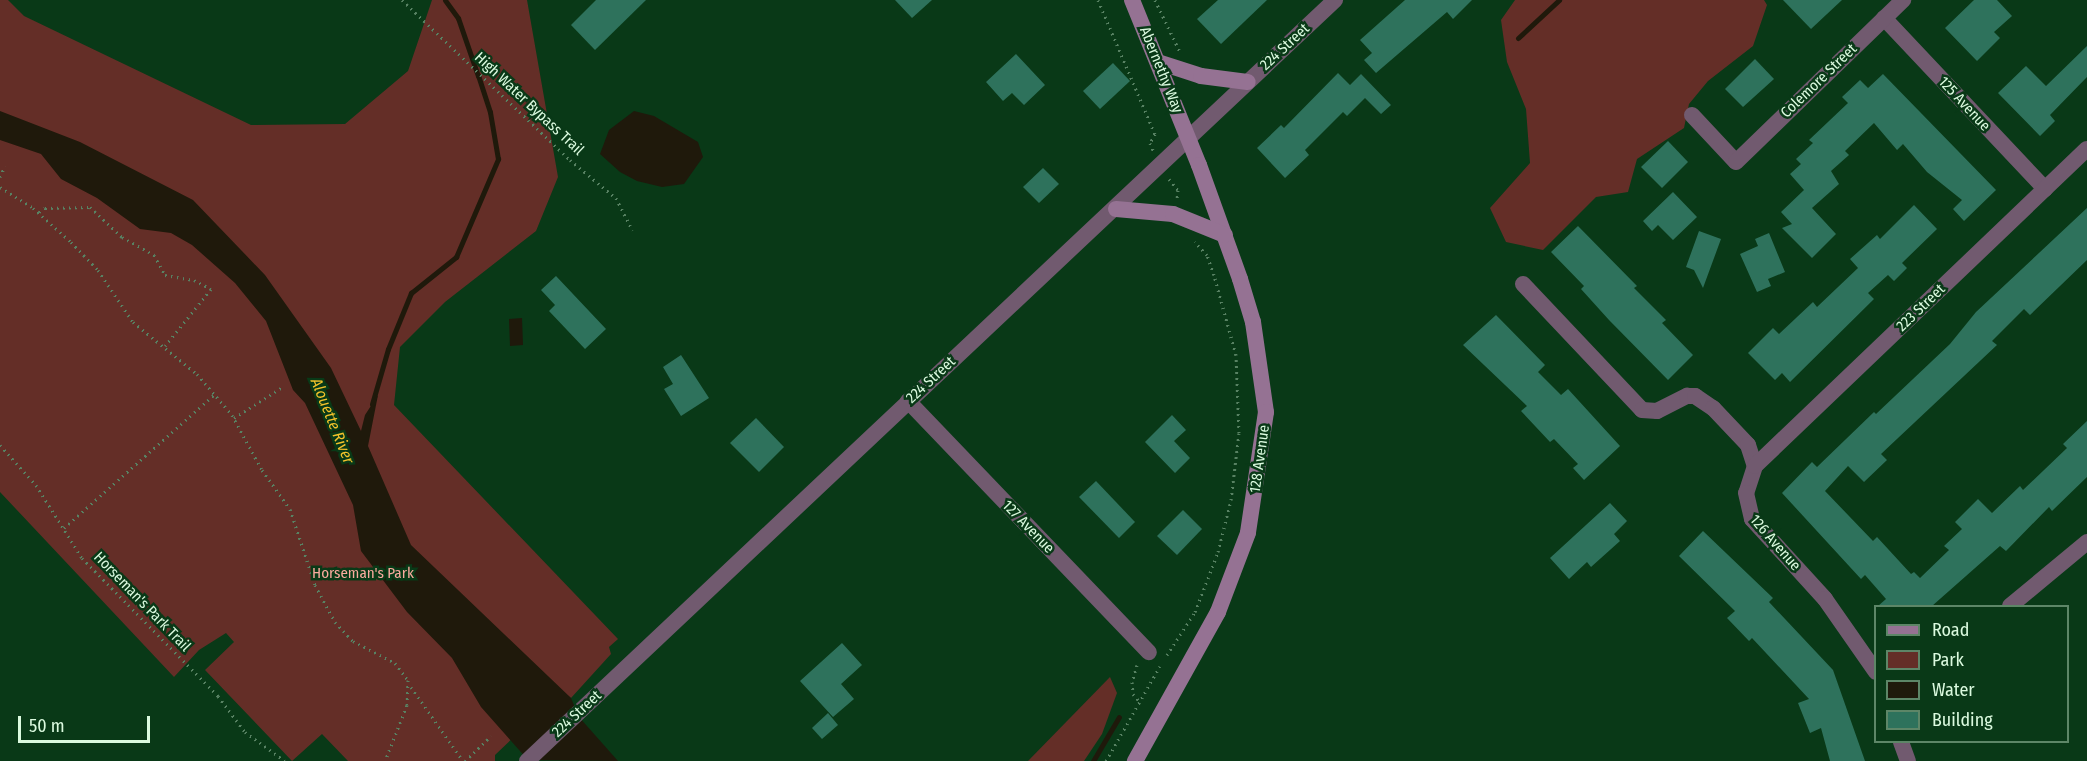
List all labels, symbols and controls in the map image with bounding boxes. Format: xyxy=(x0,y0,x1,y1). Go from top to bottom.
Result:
street label: 224 Street xyxy=(1257,20,1313,74)
street label: Abernethy Way xyxy=(1136,24,1186,116)
street label: Colemore Street xyxy=(1777,40,1861,122)
street label: High Water Bypass Trail xyxy=(471,49,587,159)
street label: 125 Avenue xyxy=(1934,73,1994,135)
street label: 223 Street xyxy=(1893,281,1949,335)
street label: 224 Street xyxy=(903,353,959,407)
water label: Alouette River xyxy=(306,375,358,467)
street label: 128 Avenue xyxy=(1246,424,1274,494)
street label: 127 Avenue xyxy=(998,497,1058,557)
street label: 126 Avenue xyxy=(1746,511,1804,575)
street label: Horseman's Park Trail xyxy=(90,548,194,656)
park label: Horseman's Park xyxy=(312,565,414,583)
legend xyxy=(1874,605,2069,743)
text: Road xyxy=(1932,619,1969,641)
text: Park xyxy=(1932,649,1964,671)
text: Water xyxy=(1932,679,1975,701)
street label: 224 Street xyxy=(549,687,605,741)
scale bar xyxy=(21,704,153,742)
text: Building xyxy=(1932,709,1993,731)
text: 50 m xyxy=(29,715,65,737)

